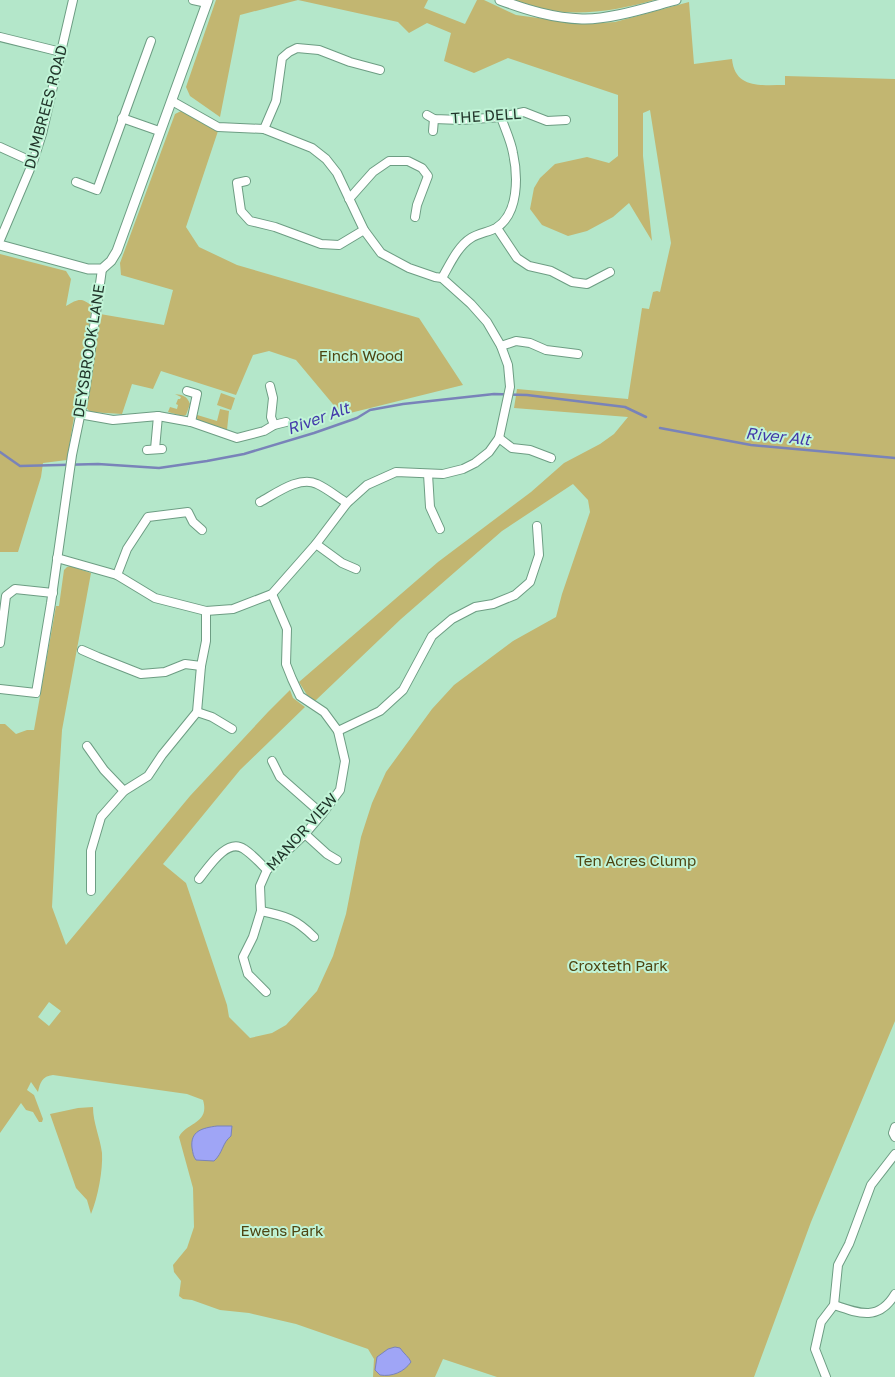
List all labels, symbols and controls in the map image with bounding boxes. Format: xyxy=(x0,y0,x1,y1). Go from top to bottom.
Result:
street label: DUMBREES ROAD xyxy=(20,43,70,171)
street label: THE DELL xyxy=(450,104,522,126)
street label: DEYSBROOK LANE xyxy=(69,283,107,419)
park label: Finch Wood xyxy=(319,346,403,364)
water label: River Alt xyxy=(284,397,353,439)
water label: River Alt xyxy=(745,423,813,450)
street label: MANOR VIEW xyxy=(262,789,341,874)
park label: Ten Acres Clump xyxy=(576,851,696,869)
park label: Croxteth Park xyxy=(568,956,668,974)
park label: Ewens Park xyxy=(240,1221,324,1239)

